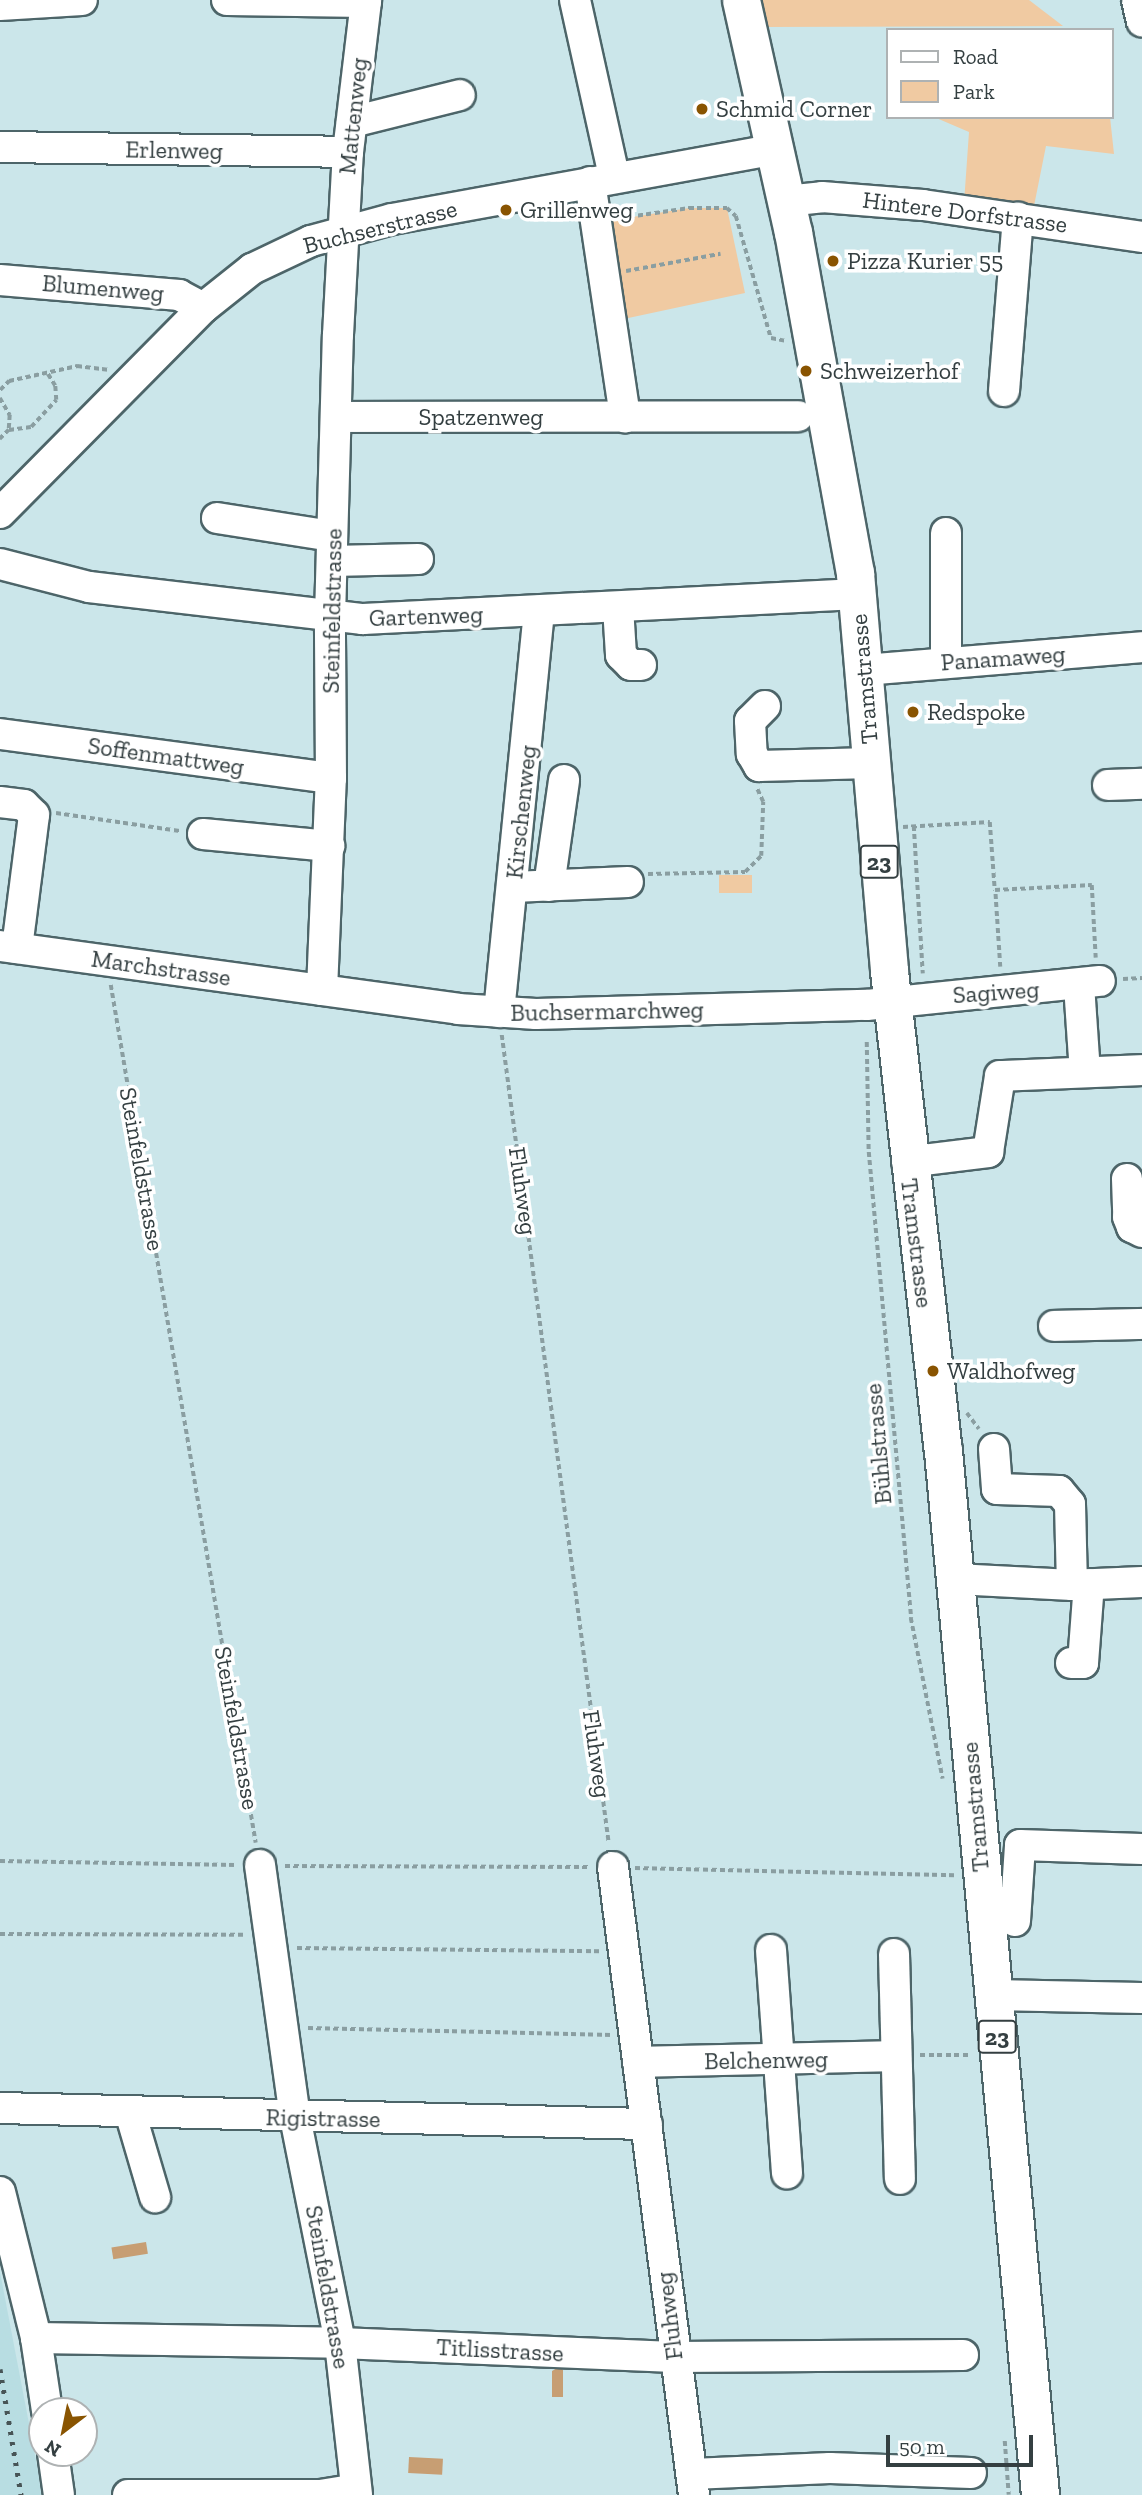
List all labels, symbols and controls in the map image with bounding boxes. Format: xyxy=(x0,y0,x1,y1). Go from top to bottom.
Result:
legend xyxy=(886,28,1114,119)
text: Road xyxy=(953,44,998,69)
street label: Mattenweg xyxy=(333,56,373,176)
text: Park xyxy=(953,79,995,104)
place label: Schmid Corner xyxy=(716,95,872,123)
marker: Schmid Corner xyxy=(694,101,710,117)
street label: Erlenweg xyxy=(125,135,223,165)
street label: Hintere Dorfstrasse xyxy=(861,185,1069,239)
street label: Buchserstrasse xyxy=(300,194,460,260)
place label: Grillenweg xyxy=(520,196,633,224)
marker: Grillenweg xyxy=(498,202,514,218)
place label: Pizza Kurier 55 xyxy=(847,247,1004,275)
marker: Pizza Kurier 55 xyxy=(825,253,841,269)
street label: Blumenweg xyxy=(41,268,165,308)
place label: Schweizerhof xyxy=(820,357,959,385)
marker: Schweizerhof xyxy=(798,363,814,379)
street label: Spatzenweg xyxy=(419,403,543,431)
street label: Steinfeldstrasse xyxy=(316,528,348,694)
street label: Gartenweg xyxy=(368,600,484,632)
street label: Tramstrasse xyxy=(844,613,884,745)
street label: Panamaweg xyxy=(940,639,1066,677)
place label: Redspoke xyxy=(927,698,1025,726)
marker: Redspoke xyxy=(905,704,921,720)
street label: Soffenmattweg xyxy=(86,731,246,781)
street label: Kirschenweg xyxy=(500,744,542,880)
road number: 23 xyxy=(858,842,900,882)
street label: Marchstrasse xyxy=(89,944,233,992)
street label: Sagiweg xyxy=(952,975,1040,1009)
street label: Buchsermarchweg xyxy=(510,995,704,1027)
street label: Steinfeldstrasse xyxy=(113,1085,171,1253)
street label: Fluhweg xyxy=(503,1145,543,1237)
street label: Tramstrasse xyxy=(895,1177,939,1309)
place label: Waldhofweg xyxy=(947,1357,1075,1385)
marker: Waldhofweg xyxy=(925,1363,941,1379)
street label: Bühlstrasse xyxy=(858,1382,898,1506)
street label: Steinfeldstrasse xyxy=(208,1644,266,1812)
street label: Fluhweg xyxy=(577,1708,617,1800)
street label: Tramstrasse xyxy=(955,1741,995,1873)
road number: 23 xyxy=(976,2018,1018,2056)
street label: Belchenweg xyxy=(704,2045,828,2075)
street label: Rigistrasse xyxy=(265,2103,381,2133)
street label: Steinfeldstrasse xyxy=(299,2203,357,2371)
street label: Fluhweg xyxy=(649,2270,689,2362)
street label: Titlisstrasse xyxy=(436,2332,564,2368)
north arrow xyxy=(28,2397,98,2467)
scale bar xyxy=(890,2422,1037,2466)
text: 50 m xyxy=(899,2434,945,2459)
text: N xyxy=(40,2435,65,2462)

